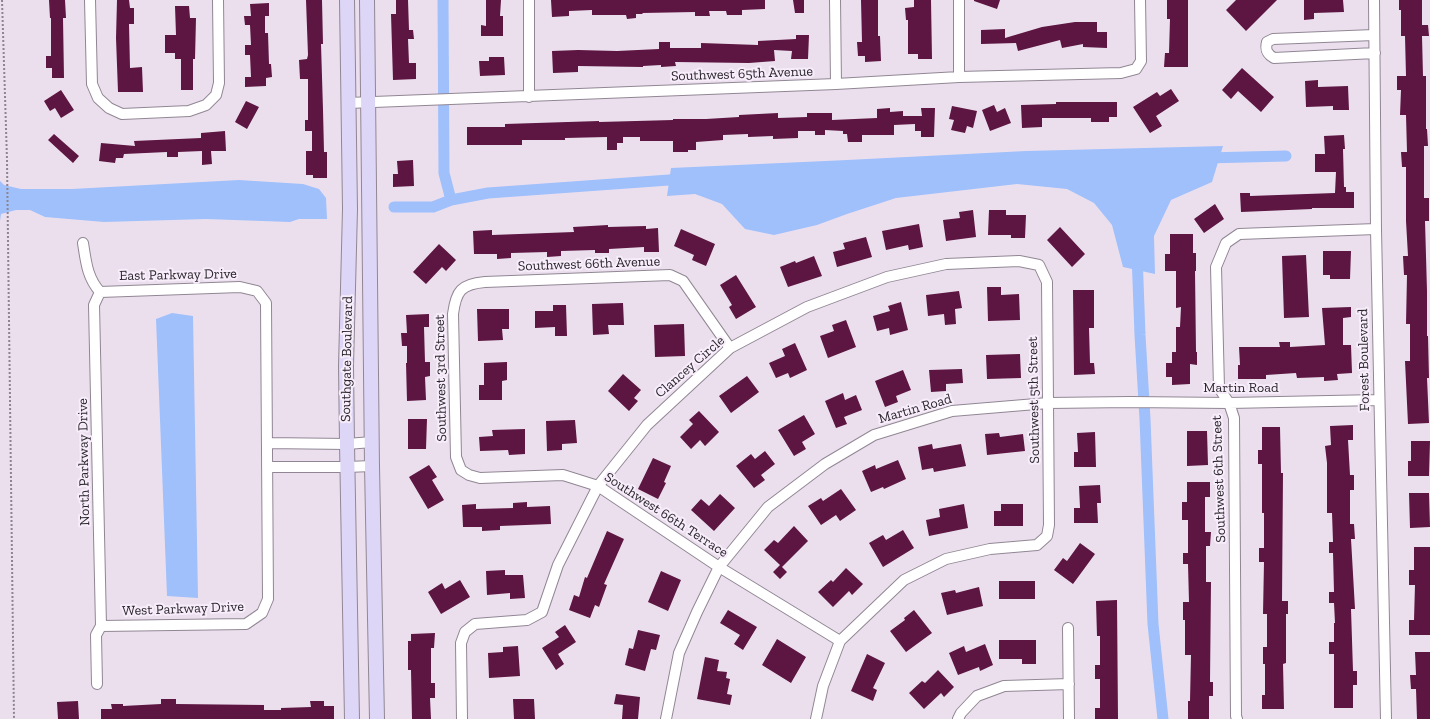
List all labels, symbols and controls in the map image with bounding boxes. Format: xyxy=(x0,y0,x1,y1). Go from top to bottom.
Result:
street label: Southwest 65th Avenue xyxy=(671,63,813,85)
street label: Southwest 66th Avenue xyxy=(518,253,660,275)
street label: East Parkway Drive xyxy=(119,266,237,284)
street label: Southgate Boulevard xyxy=(338,296,356,422)
street label: Forest Boulevard xyxy=(1355,309,1373,411)
street label: Southwest 3rd Street xyxy=(431,314,451,442)
street label: Clancey Circle xyxy=(652,332,728,402)
street label: Southwest 5th Street xyxy=(1024,336,1044,464)
street label: Martin Road xyxy=(1203,380,1279,396)
street label: Martin Road xyxy=(877,391,953,427)
street label: North Parkway Drive xyxy=(74,398,94,526)
street label: Southwest 6th Street xyxy=(1208,415,1230,543)
street label: Southwest 66th Terrace xyxy=(601,469,731,561)
street label: West Parkway Drive xyxy=(122,598,244,620)

